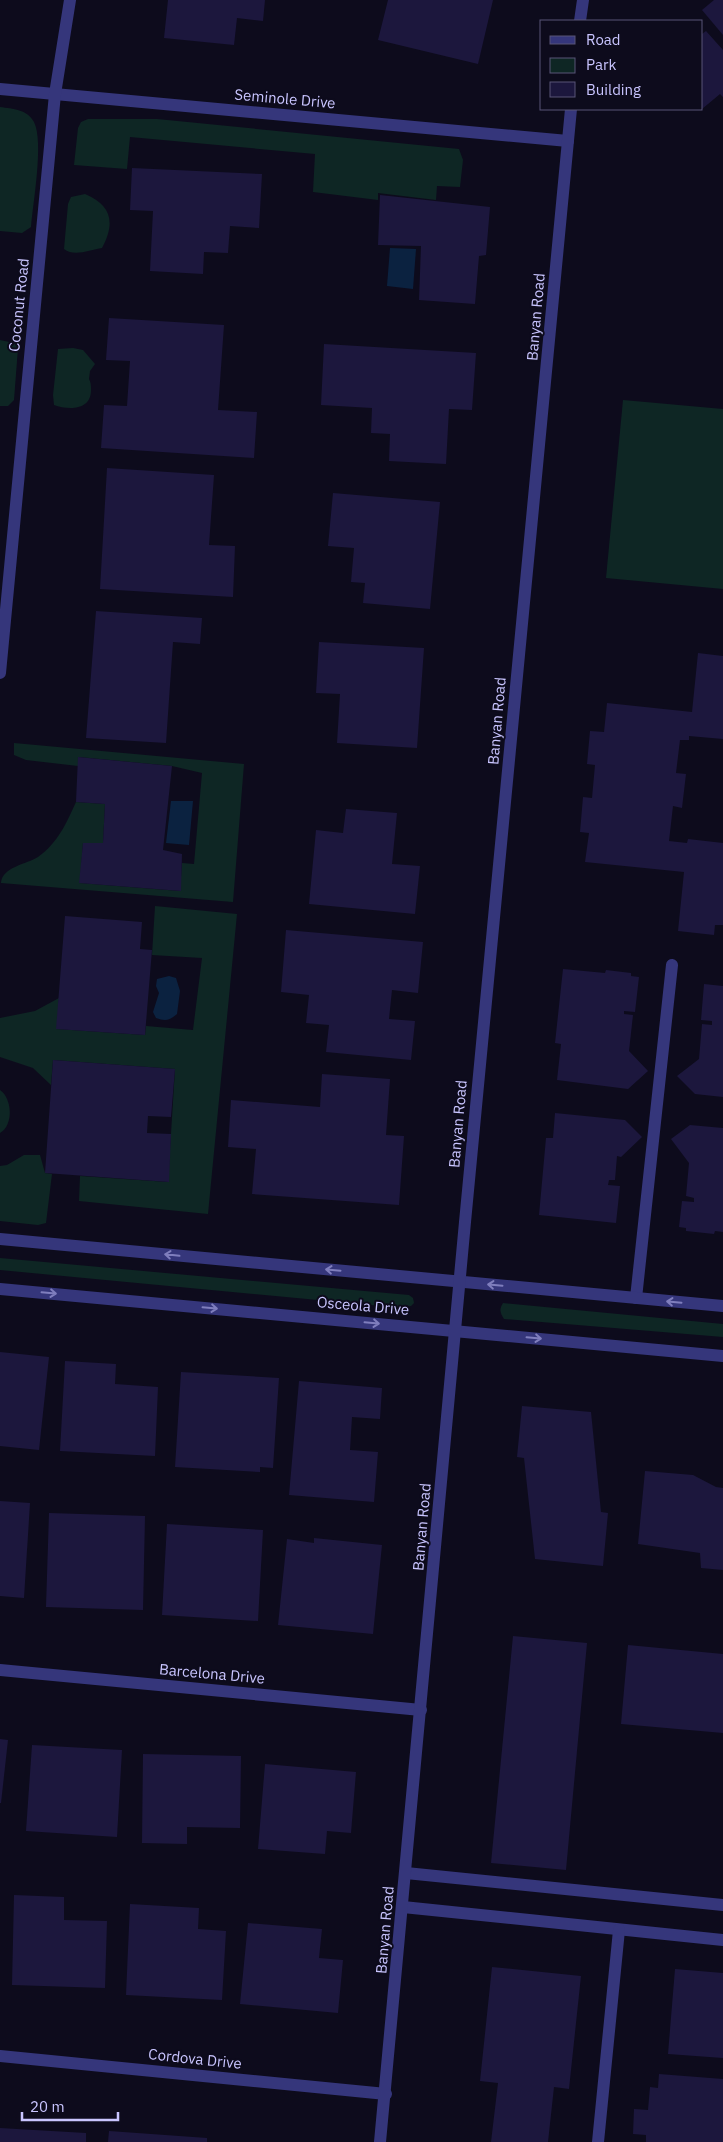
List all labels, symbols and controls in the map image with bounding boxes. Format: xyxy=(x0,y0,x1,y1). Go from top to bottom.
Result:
legend xyxy=(540,20,703,110)
text: Road xyxy=(586,30,621,49)
text: Park xyxy=(586,55,616,74)
text: Building xyxy=(586,80,641,99)
street label: Seminole Drive xyxy=(234,85,336,112)
street label: Coconut Road xyxy=(4,257,33,353)
street label: Banyan Road xyxy=(522,272,549,362)
street label: Banyan Road xyxy=(483,676,510,766)
street label: Banyan Road xyxy=(444,1079,471,1169)
one-way arrow xyxy=(164,1250,180,1260)
one-way arrow xyxy=(326,1265,342,1275)
one-way arrow xyxy=(487,1280,503,1290)
one-way arrow xyxy=(40,1288,56,1298)
street label: Osceola Drive xyxy=(316,1292,410,1319)
one-way arrow xyxy=(667,1297,683,1307)
one-way arrow xyxy=(202,1303,218,1312)
one-way arrow xyxy=(364,1318,380,1328)
one-way arrow xyxy=(526,1333,542,1343)
street label: Banyan Road xyxy=(408,1482,435,1572)
street label: Barcelona Drive xyxy=(158,1659,266,1688)
street label: Banyan Road xyxy=(371,1885,398,1975)
street label: Cordova Drive xyxy=(147,2044,243,2073)
scale bar xyxy=(22,2090,119,2122)
text: 20 m xyxy=(30,2097,65,2116)

